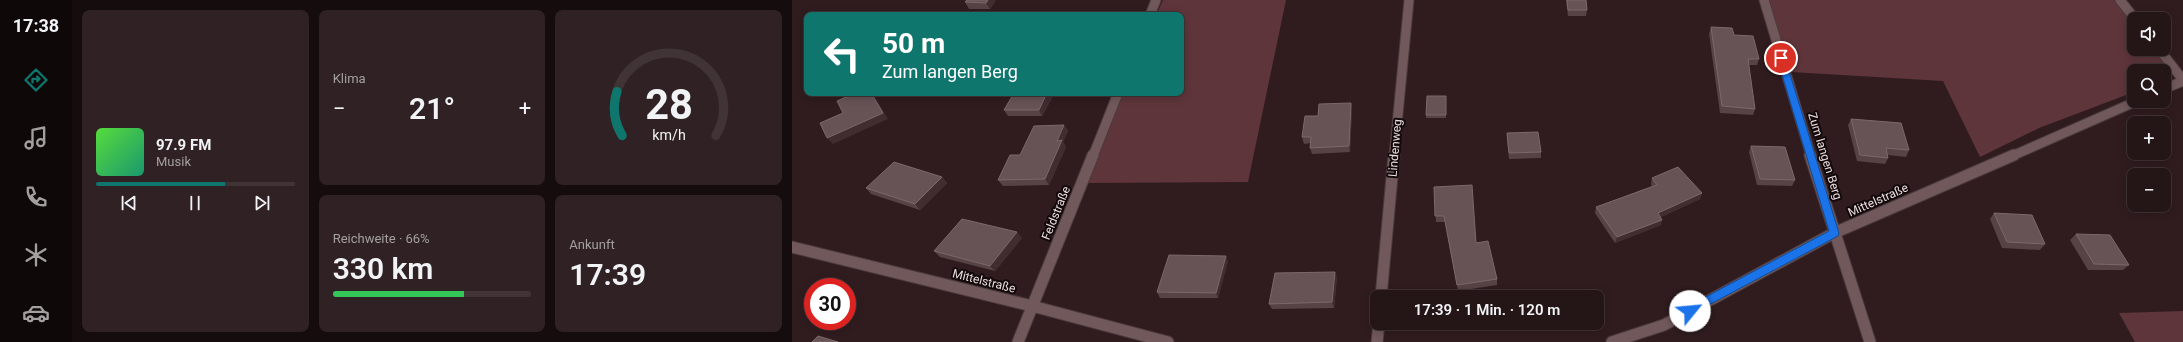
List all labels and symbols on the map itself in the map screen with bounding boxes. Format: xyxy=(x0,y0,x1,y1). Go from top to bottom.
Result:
pin xyxy=(1764,41,1798,75)
street label: Zum langen Berg xyxy=(1805,111,1845,201)
street label: Lindenweg xyxy=(1386,119,1404,177)
street label: Mittelstraße xyxy=(1846,180,1910,220)
street label: Feldstraße xyxy=(1039,184,1073,242)
street label: Mittelstraße xyxy=(951,266,1017,296)
speed limit sign: 30 xyxy=(804,278,856,330)
position arrow xyxy=(1669,290,1711,332)

